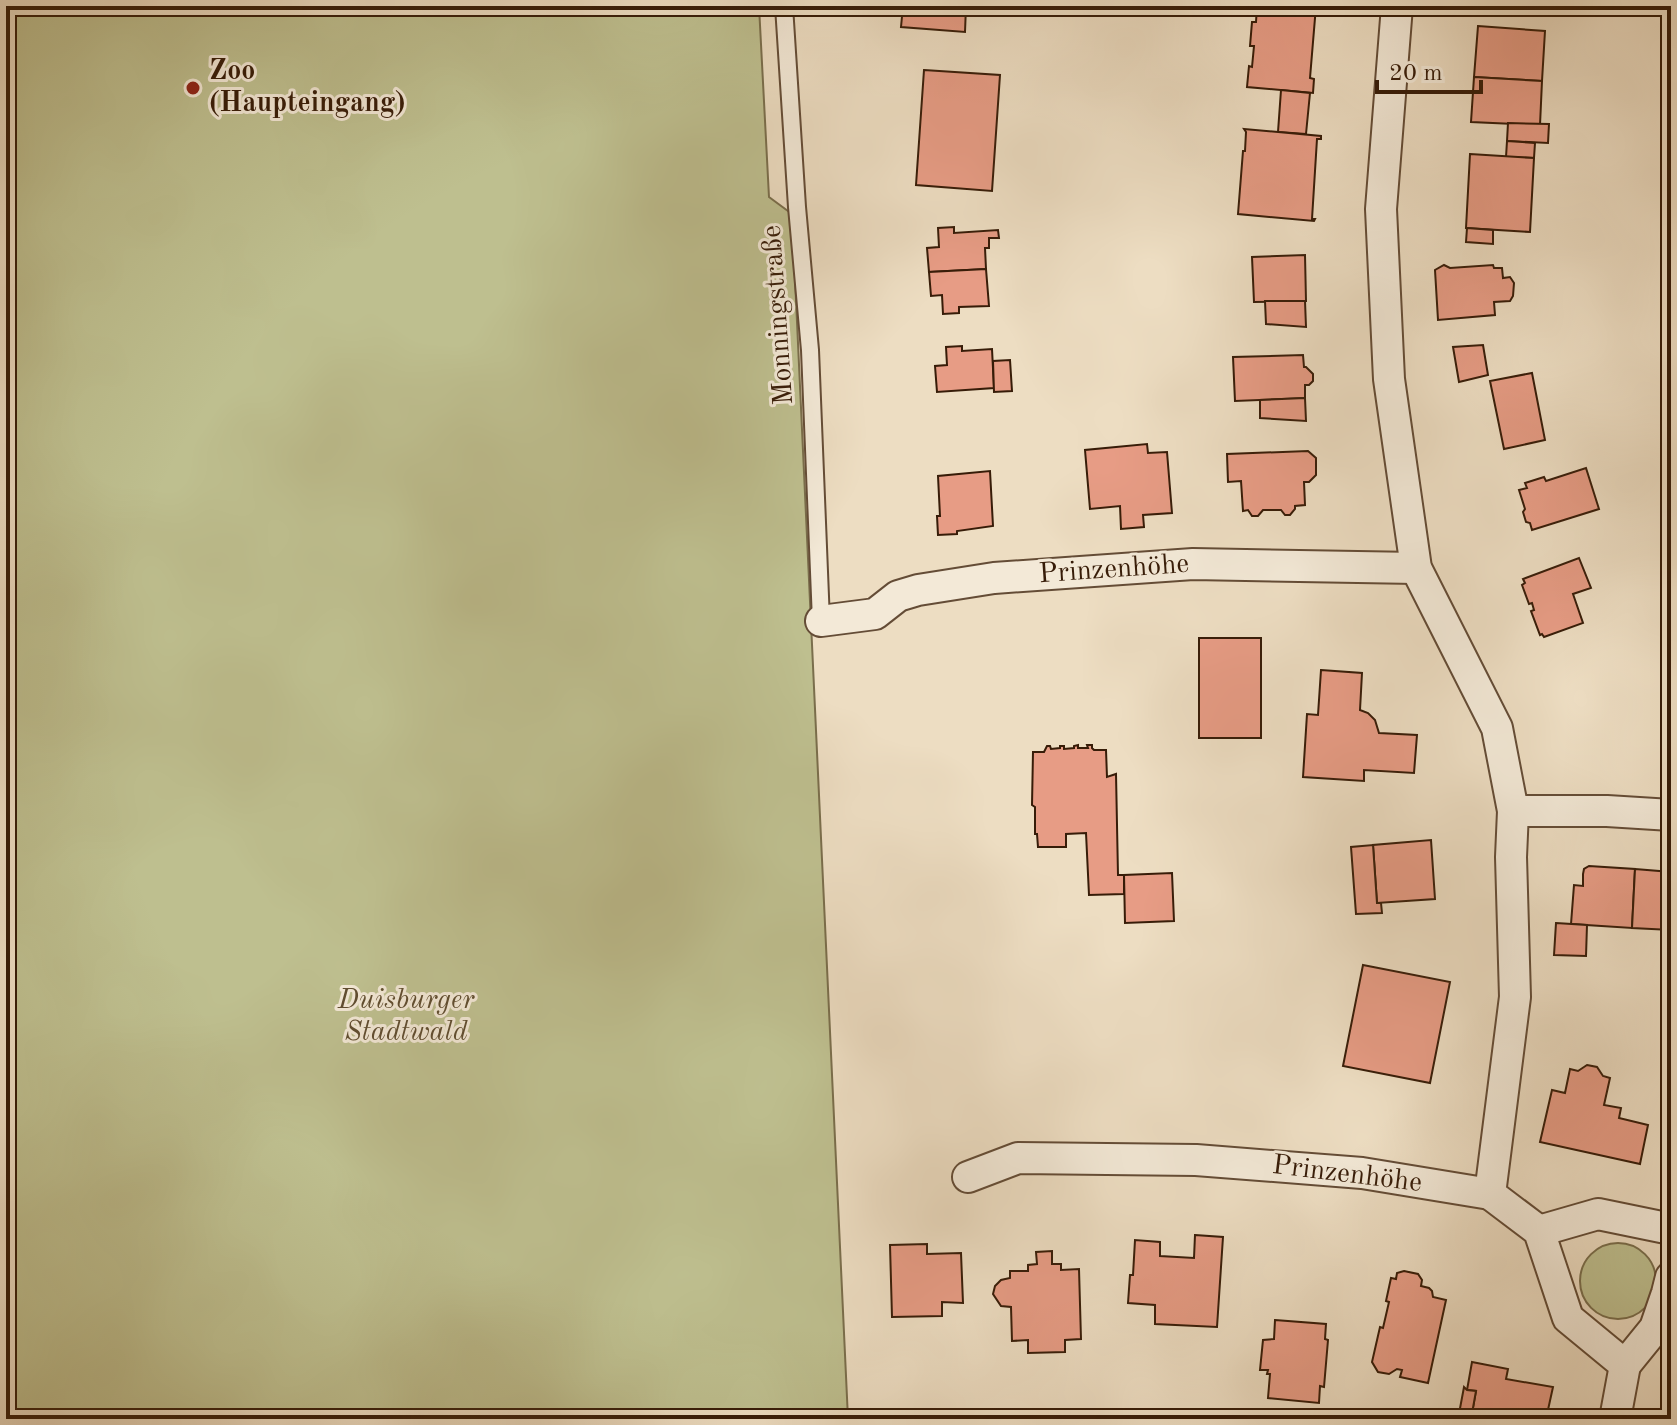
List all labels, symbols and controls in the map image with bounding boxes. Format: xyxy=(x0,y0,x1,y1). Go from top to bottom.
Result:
scale bar xyxy=(1377,44,1481,94)
place label: Zoo (Haupteingang) xyxy=(209,58,406,118)
text: 20 m xyxy=(1389,62,1443,86)
marker: Zoo (Haupteingang) xyxy=(184,79,202,97)
street label: Monningstraße xyxy=(759,224,799,406)
street label: Prinzenhöhe xyxy=(1038,551,1190,589)
park label: Duisburger Stadtwald xyxy=(337,987,475,1047)
street label: Prinzenhöhe xyxy=(1270,1152,1424,1198)

